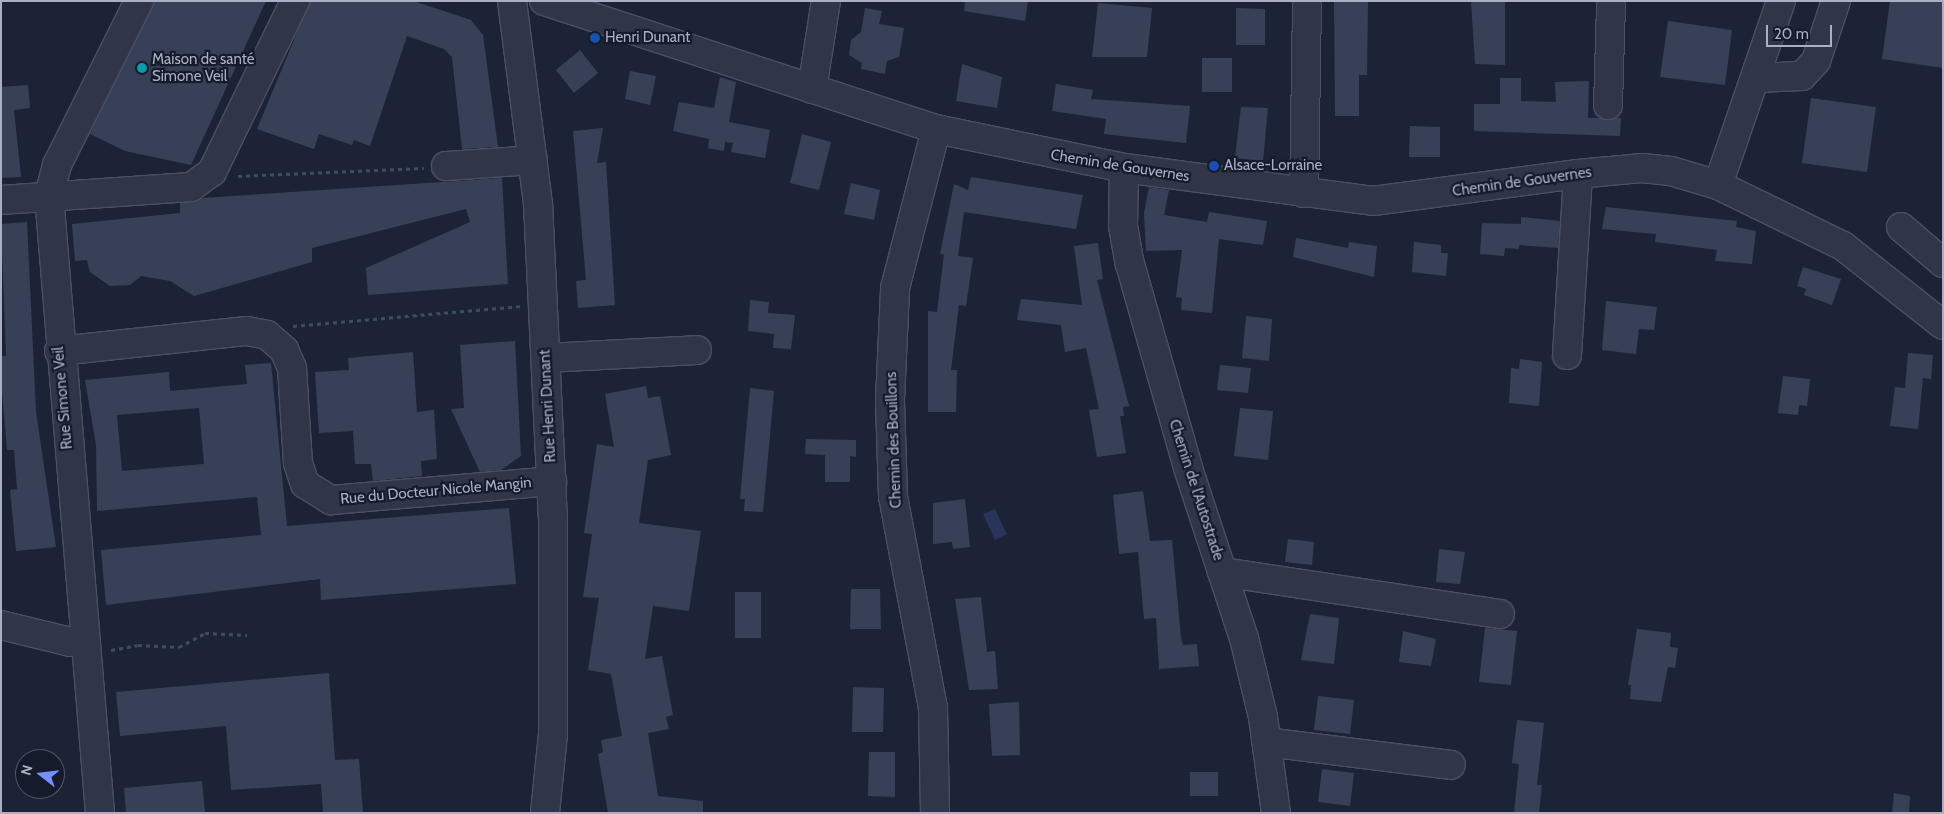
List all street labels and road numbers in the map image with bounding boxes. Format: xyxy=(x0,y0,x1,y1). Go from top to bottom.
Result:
street label: Chemin de Gouvernes xyxy=(1049,146,1191,186)
street label: Chemin de Gouvernes xyxy=(1451,163,1593,201)
street label: Rue Simone Veil xyxy=(50,346,76,450)
street label: Rue Henri Dunant xyxy=(536,349,560,463)
street label: Chemin des Bouillons xyxy=(883,371,905,509)
street label: Chemin de l'Autostrade xyxy=(1165,417,1227,563)
street label: Rue du Docteur Nicole Mangin xyxy=(340,474,532,508)

